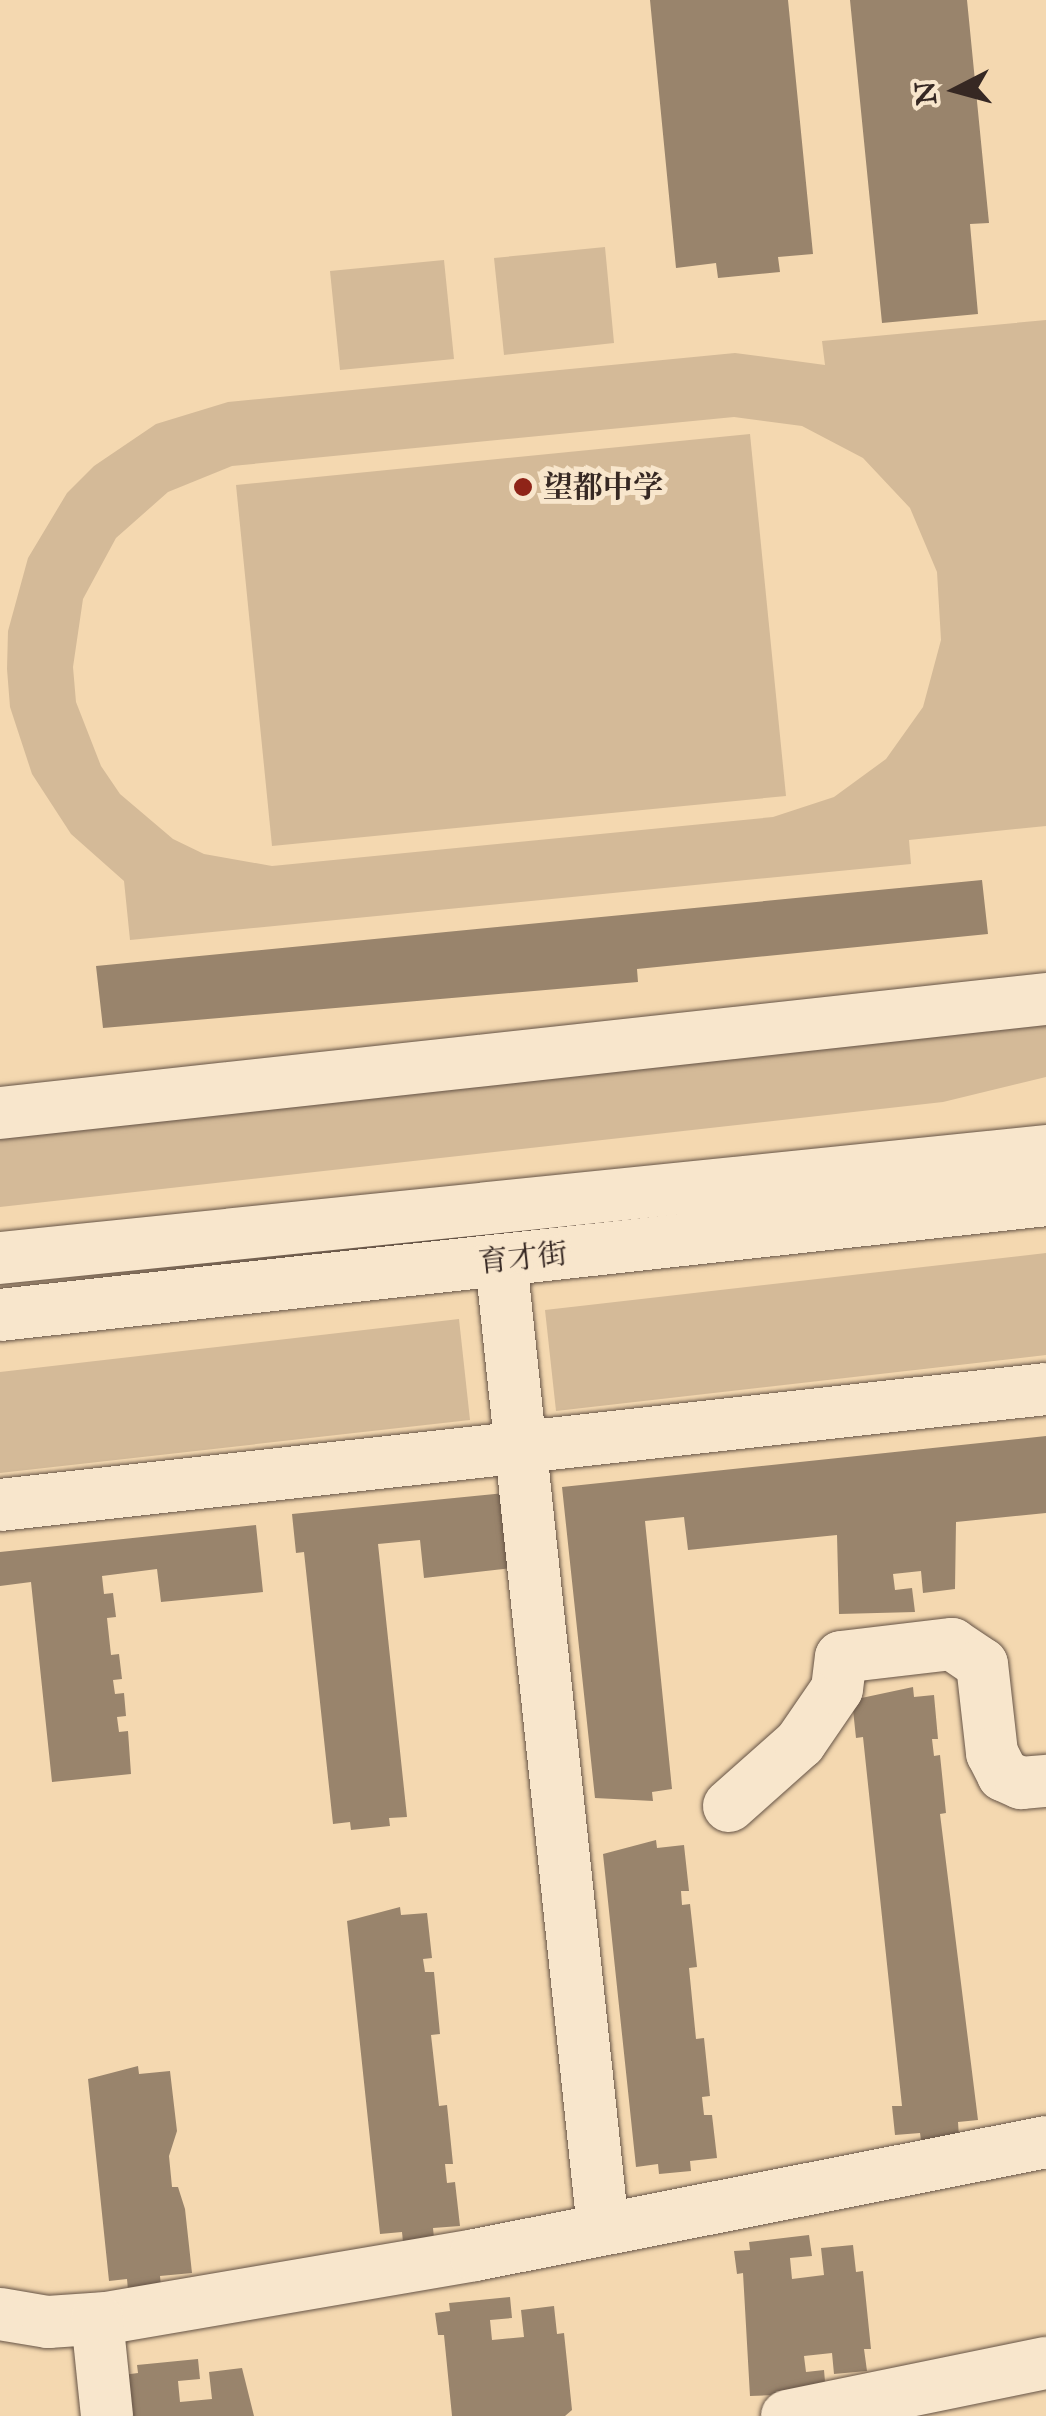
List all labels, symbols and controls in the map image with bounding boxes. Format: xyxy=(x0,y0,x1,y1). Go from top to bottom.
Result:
north arrow xyxy=(906,40,1006,140)
text: N xyxy=(907,80,944,107)
place label: 望都中学 xyxy=(543,469,663,505)
marker: 望都中学 xyxy=(512,476,534,498)
street label: 育才街 xyxy=(476,1235,570,1281)

